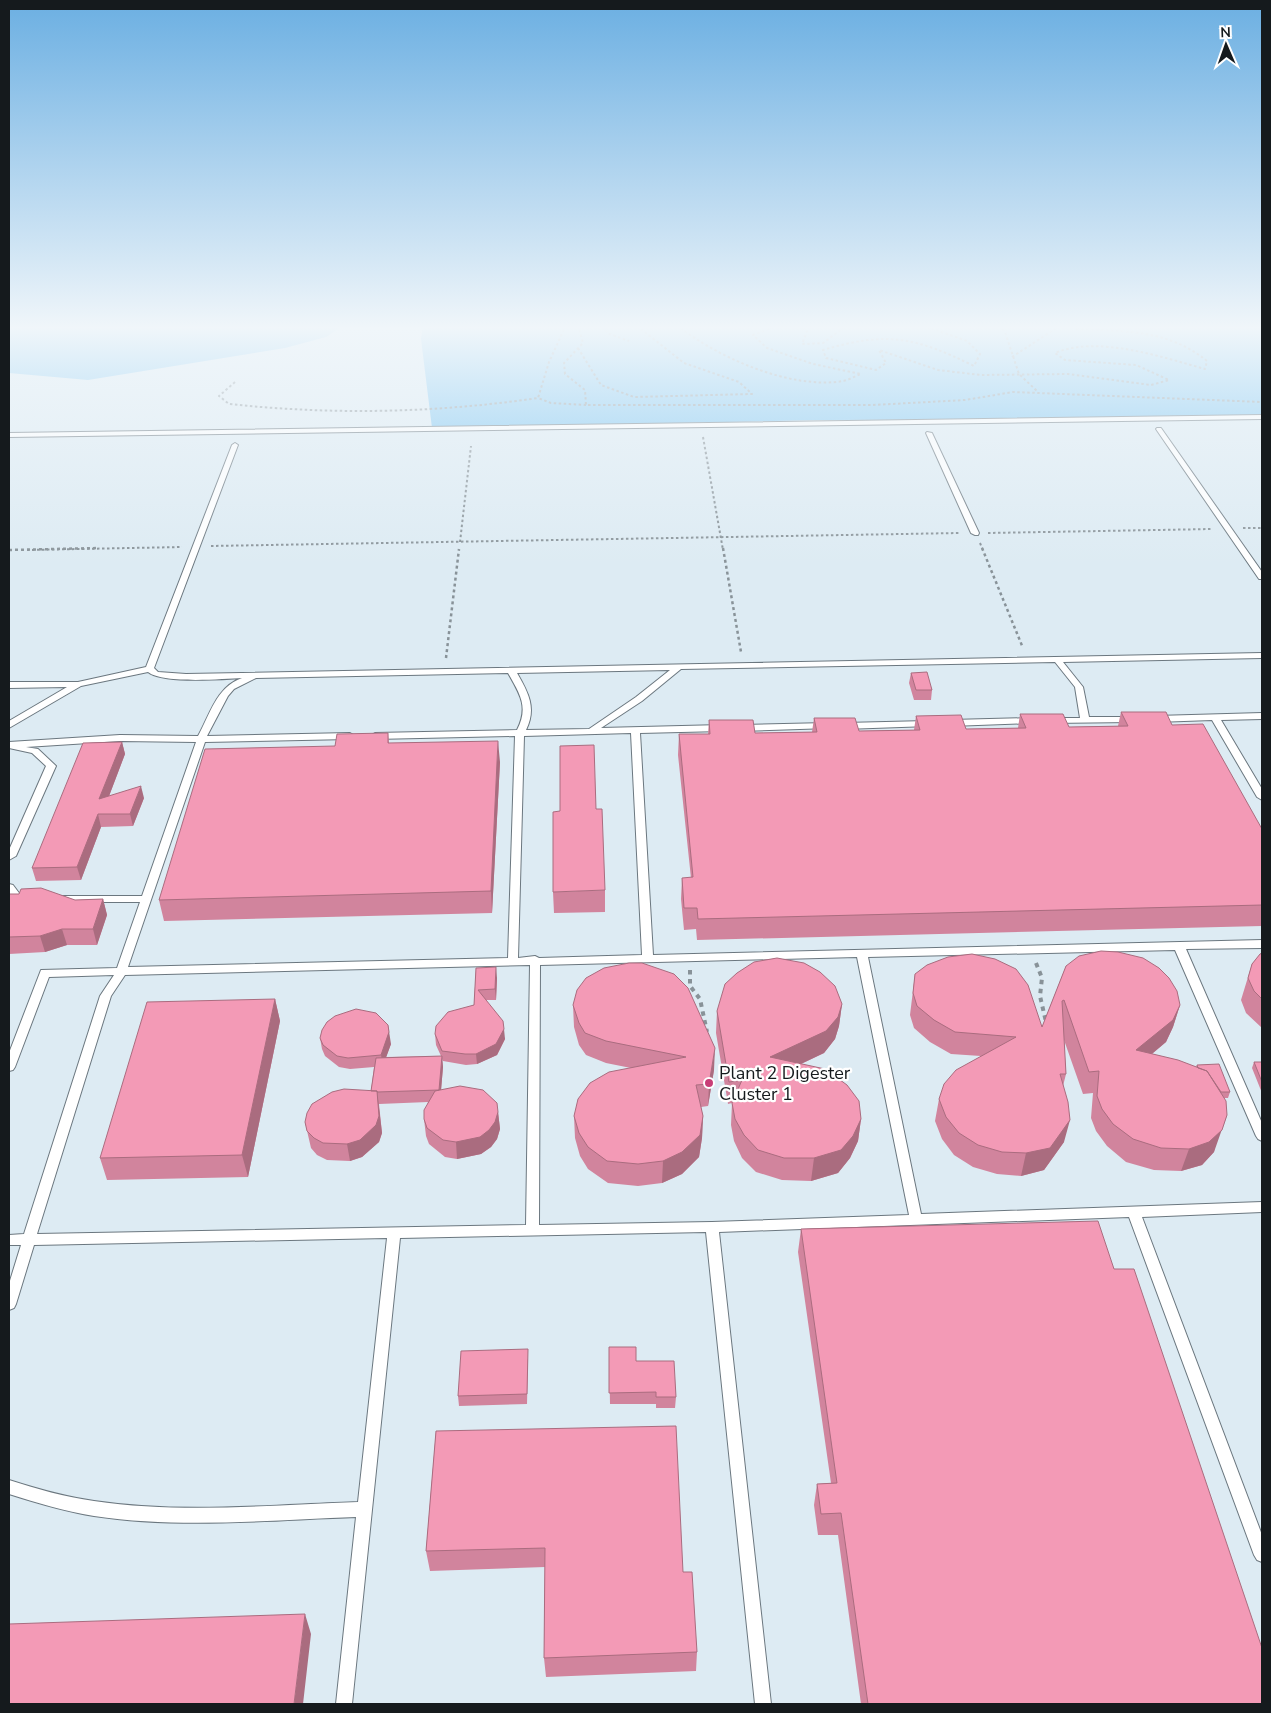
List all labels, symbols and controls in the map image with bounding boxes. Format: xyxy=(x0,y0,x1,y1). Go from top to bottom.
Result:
north arrow xyxy=(1201,20,1251,70)
text: N xyxy=(1220,23,1231,42)
place label: Plant 2 Digester Cluster 1 xyxy=(719,1061,851,1106)
marker: Plant 2 Digester Cluster 1 xyxy=(703,1077,715,1089)

